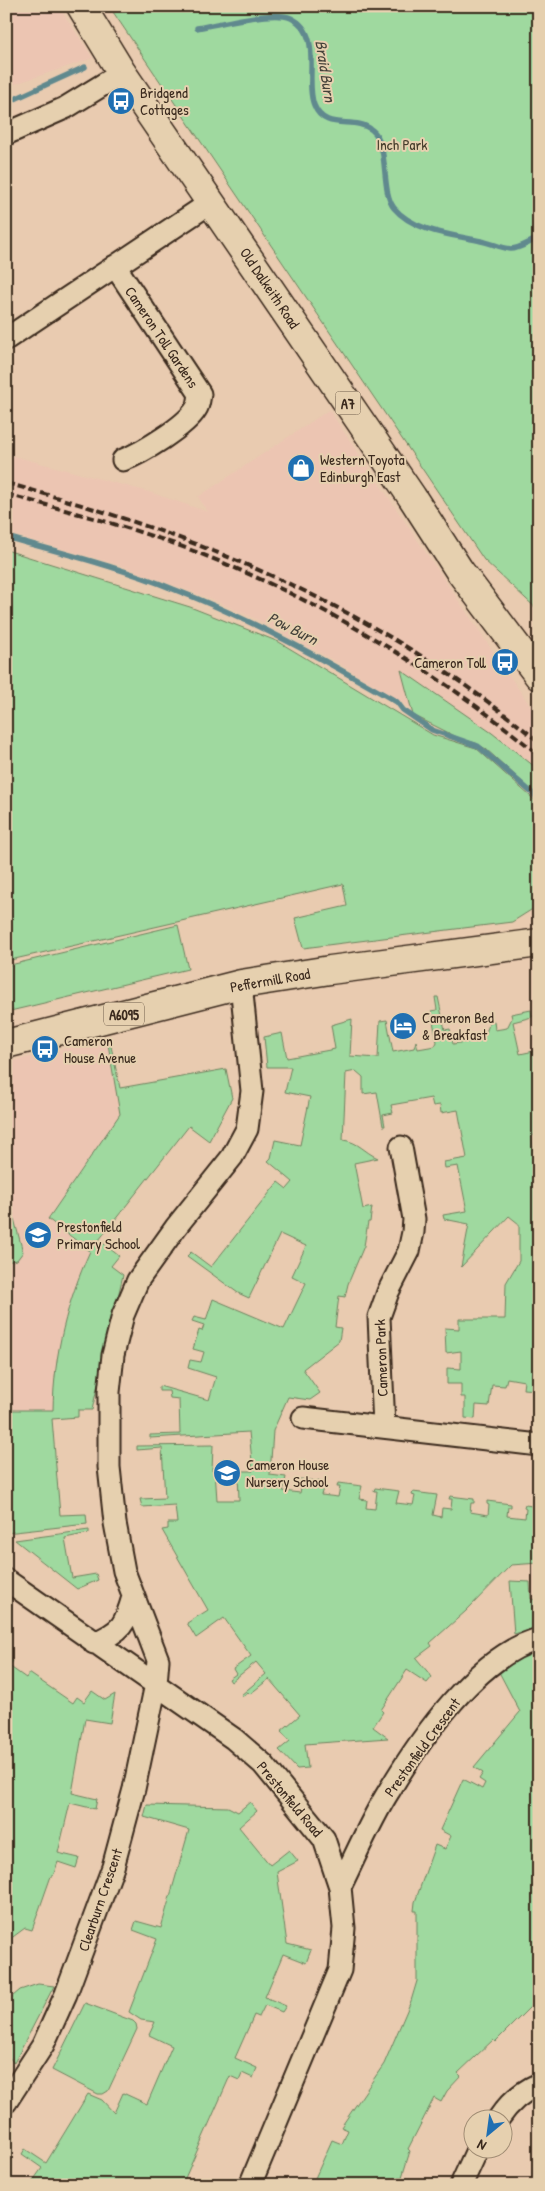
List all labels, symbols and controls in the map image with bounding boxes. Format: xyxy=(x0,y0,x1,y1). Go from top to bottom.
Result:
water label: Braid Burn xyxy=(310,39,342,105)
place label: Bridgend Cottages xyxy=(140,82,189,120)
bus stop icon: Bridgend Cottages xyxy=(106,86,136,116)
park label: Inch Park xyxy=(377,134,427,155)
street label: Old Dalkeith Road xyxy=(235,243,305,333)
street label: Cameron Toll Gardens xyxy=(120,282,204,392)
road number: A7 xyxy=(336,392,360,414)
place label: Western Toyota Edinburgh East xyxy=(320,449,405,487)
shop icon: Western Toyota Edinburgh East xyxy=(286,453,316,483)
water label: Pow Burn xyxy=(264,606,323,651)
bus stop icon: Cameron Toll xyxy=(490,647,520,677)
place label: Cameron Toll xyxy=(414,652,487,673)
street label: Peffermill Road xyxy=(228,963,312,997)
road number: A6095 xyxy=(104,1002,144,1026)
place label: Cameron Bed & Breakfast xyxy=(422,1007,494,1045)
hotel icon: Cameron Bed & Breakfast xyxy=(388,1011,418,1041)
place label: Cameron House Avenue xyxy=(64,1030,136,1068)
bus stop icon: Cameron House Avenue xyxy=(30,1034,60,1064)
place label: Prestonfield Primary School xyxy=(57,1216,140,1254)
school or university icon: Prestonfield Primary School xyxy=(23,1220,53,1250)
street label: Cameron Park xyxy=(369,1319,393,1397)
place label: Cameron House Nursery School xyxy=(246,1454,329,1492)
school or university icon: Cameron House Nursery School xyxy=(212,1458,242,1488)
street label: Prestonfield Crescent xyxy=(379,1693,466,1801)
street label: Prestonfield Road xyxy=(252,1757,328,1841)
street label: Clearburn Crescent xyxy=(73,1845,128,1954)
north arrow xyxy=(462,2108,512,2158)
text: N xyxy=(473,2135,489,2156)

